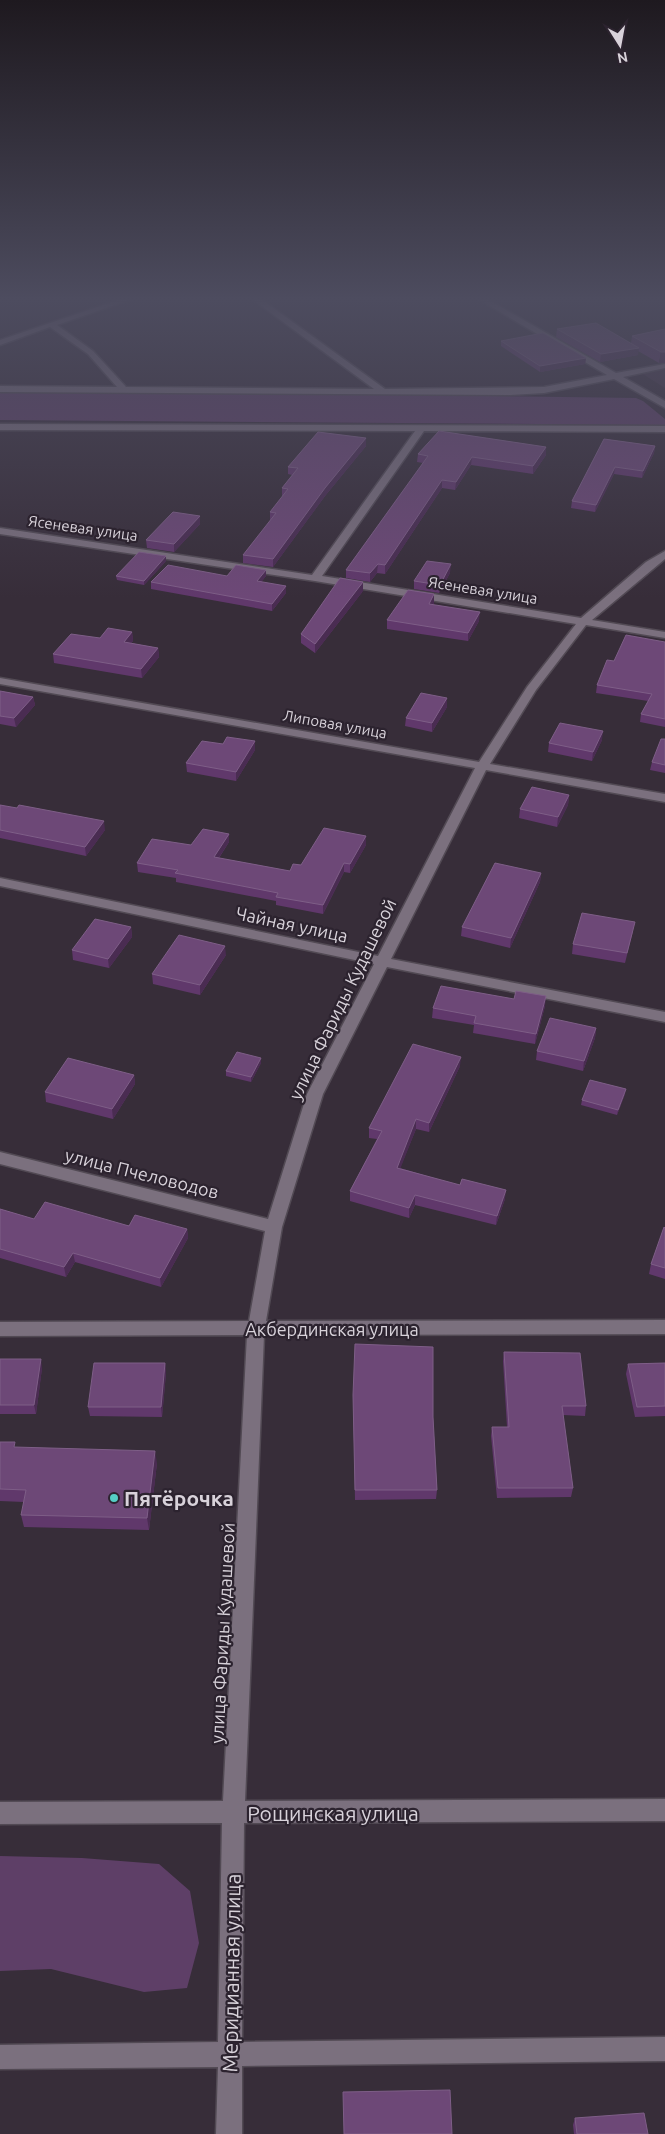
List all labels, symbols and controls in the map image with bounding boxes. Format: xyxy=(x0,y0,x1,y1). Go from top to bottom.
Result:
north arrow xyxy=(595,20,645,70)
text: N xyxy=(616,49,629,67)
street label: Ясеневая улица xyxy=(27,512,139,544)
street label: Ясеневая улица xyxy=(427,573,539,607)
street label: Липовая улица xyxy=(282,706,388,742)
street label: улица Фариды Кудашевой xyxy=(284,895,400,1103)
street label: Чайная улица xyxy=(234,902,350,946)
street label: улица Пчеловодов xyxy=(63,1144,221,1202)
street label: Акбердинская улица xyxy=(245,1319,419,1339)
place label: Пятёрочка xyxy=(124,1486,234,1510)
marker: Пятёрочка xyxy=(108,1492,120,1504)
street label: улица Фариды Кудашевой xyxy=(206,1522,238,1744)
street label: Рощинская улица xyxy=(247,1801,419,1825)
street label: Меридианная улица xyxy=(217,1873,245,2073)

